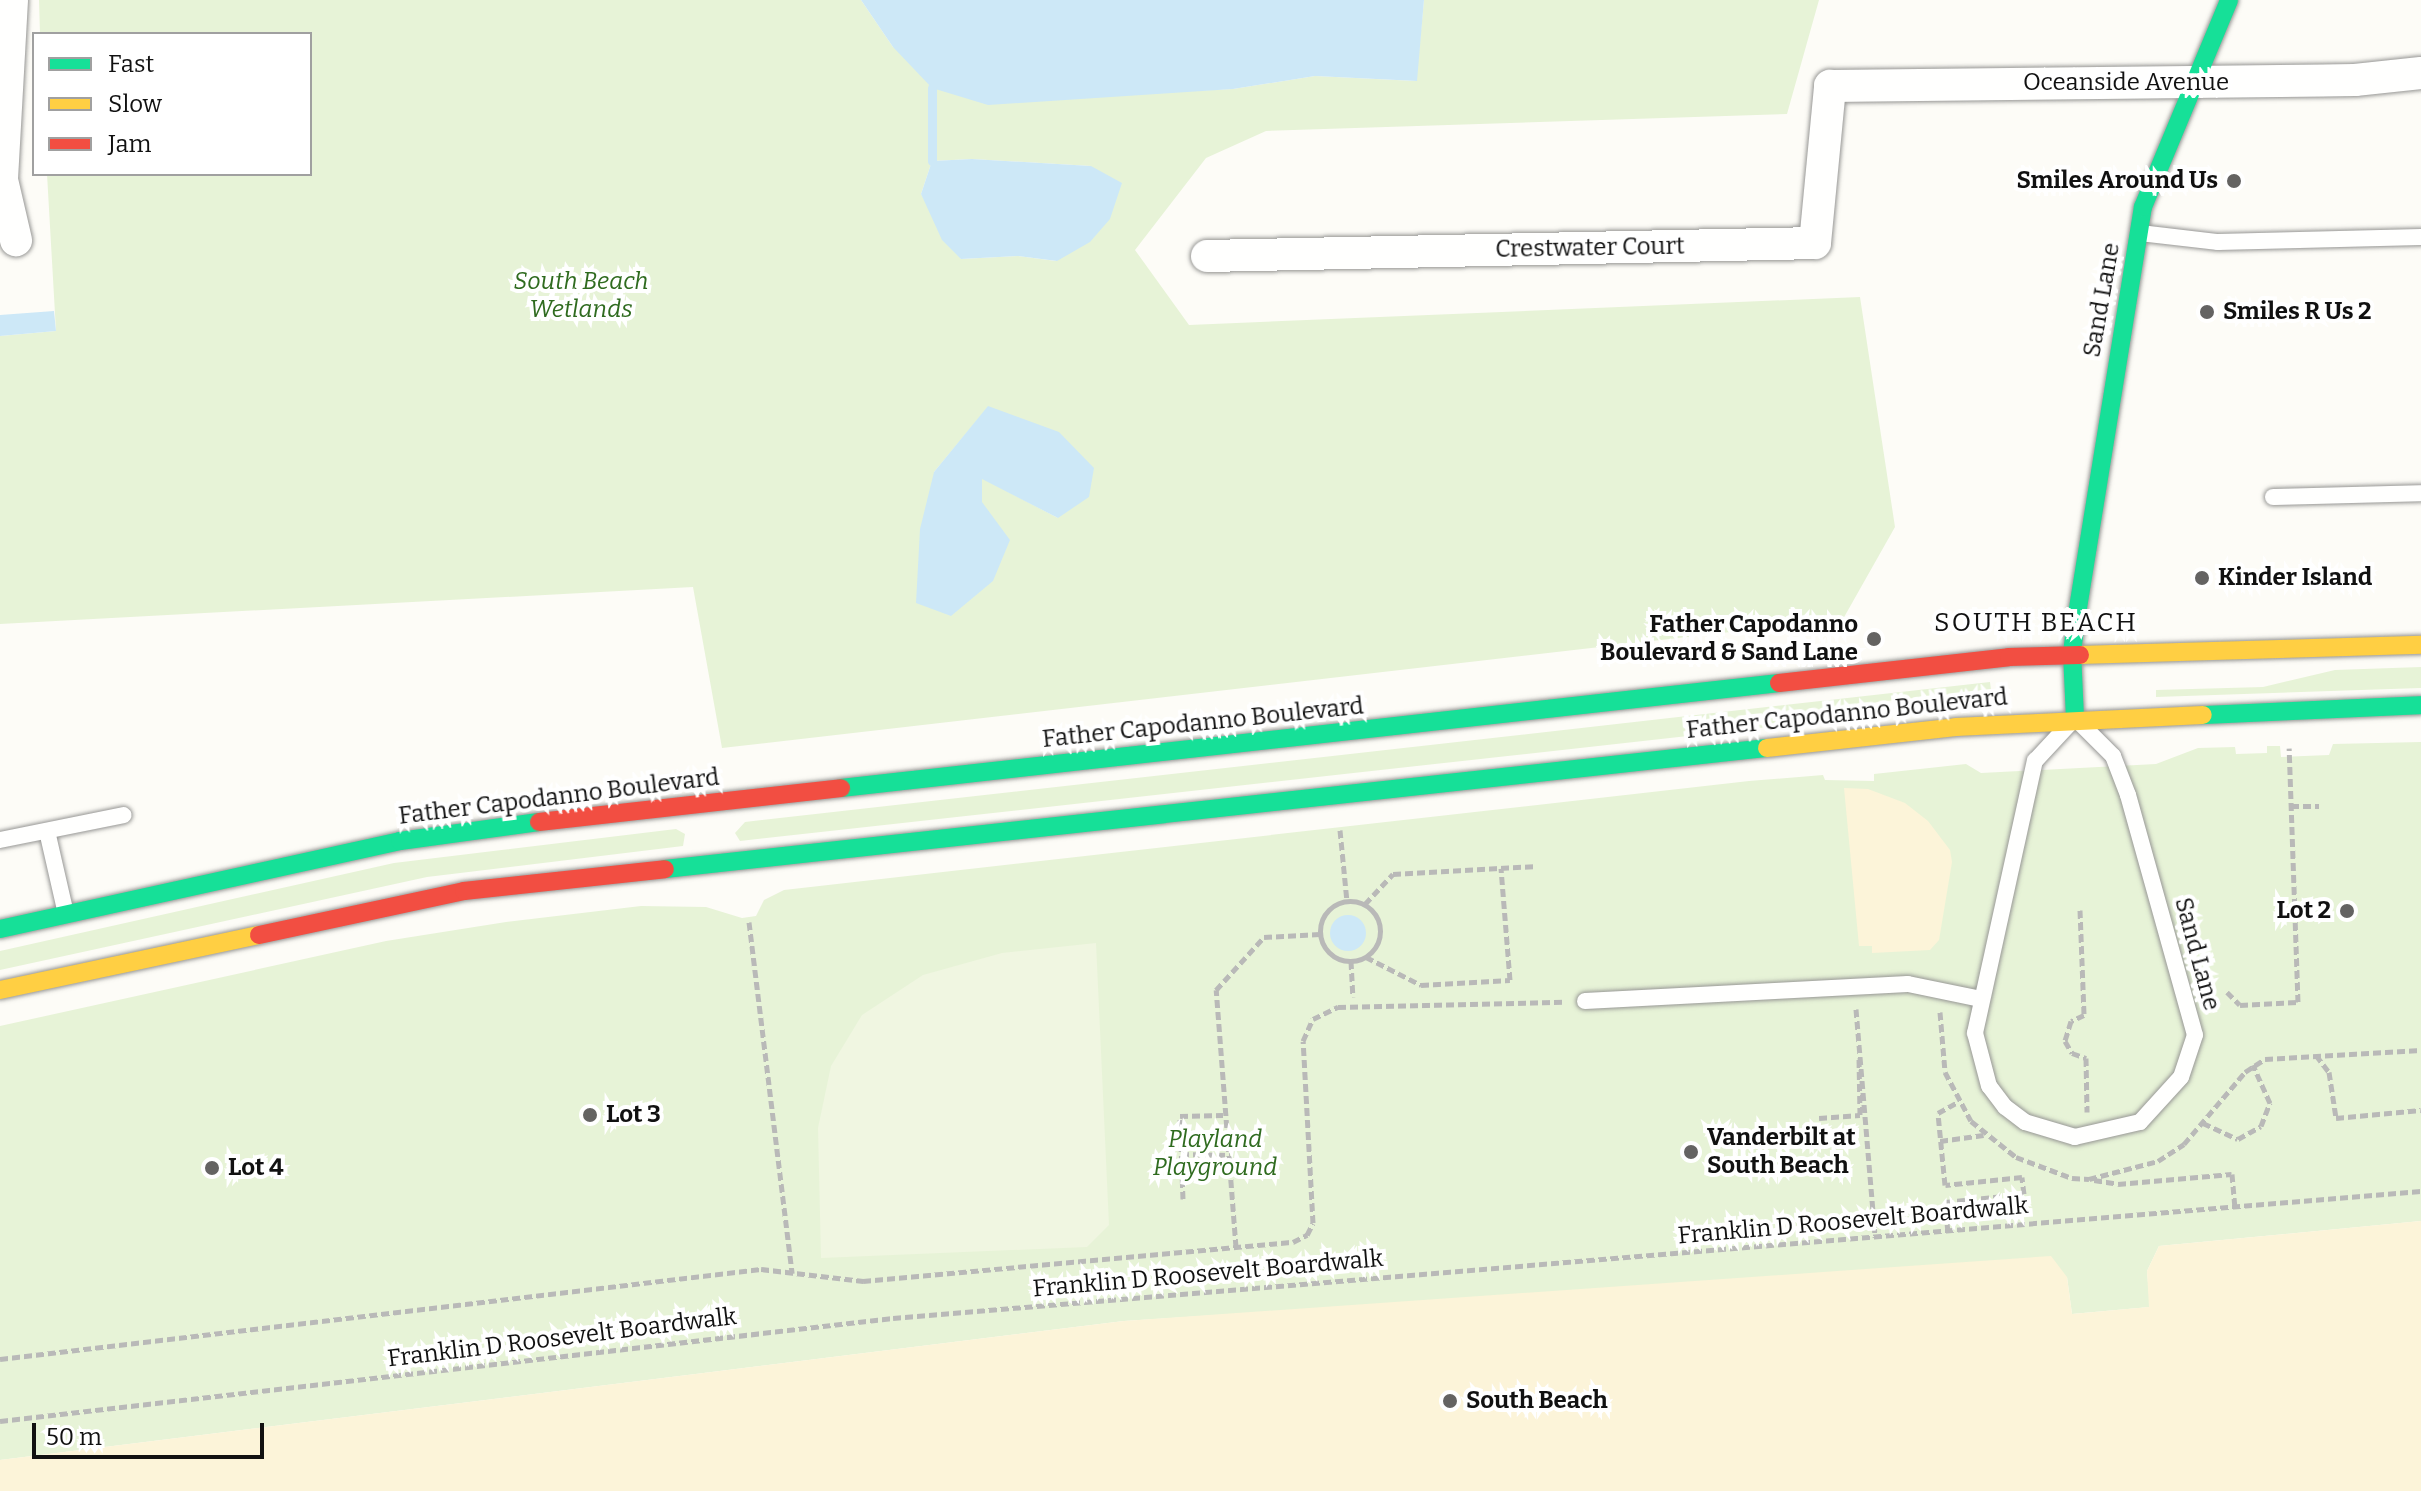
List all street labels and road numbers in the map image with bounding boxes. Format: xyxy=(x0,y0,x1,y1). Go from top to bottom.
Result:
street label: Oceanside Avenue xyxy=(2023,69,2229,97)
street label: Crestwater Court xyxy=(1495,232,1685,264)
street label: Sand Lane xyxy=(2078,241,2126,359)
street label: Father Capodanno Boulevard xyxy=(1685,683,2009,745)
street label: Father Capodanno Boulevard xyxy=(1041,692,1365,754)
street label: Father Capodanno Boulevard xyxy=(397,763,721,831)
street label: Sand Lane xyxy=(2168,894,2226,1014)
street label: Franklin D Roosevelt Boardwalk xyxy=(1677,1191,2029,1251)
street label: Franklin D Roosevelt Boardwalk xyxy=(1032,1244,1384,1304)
street label: Franklin D Roosevelt Boardwalk xyxy=(386,1302,738,1374)

